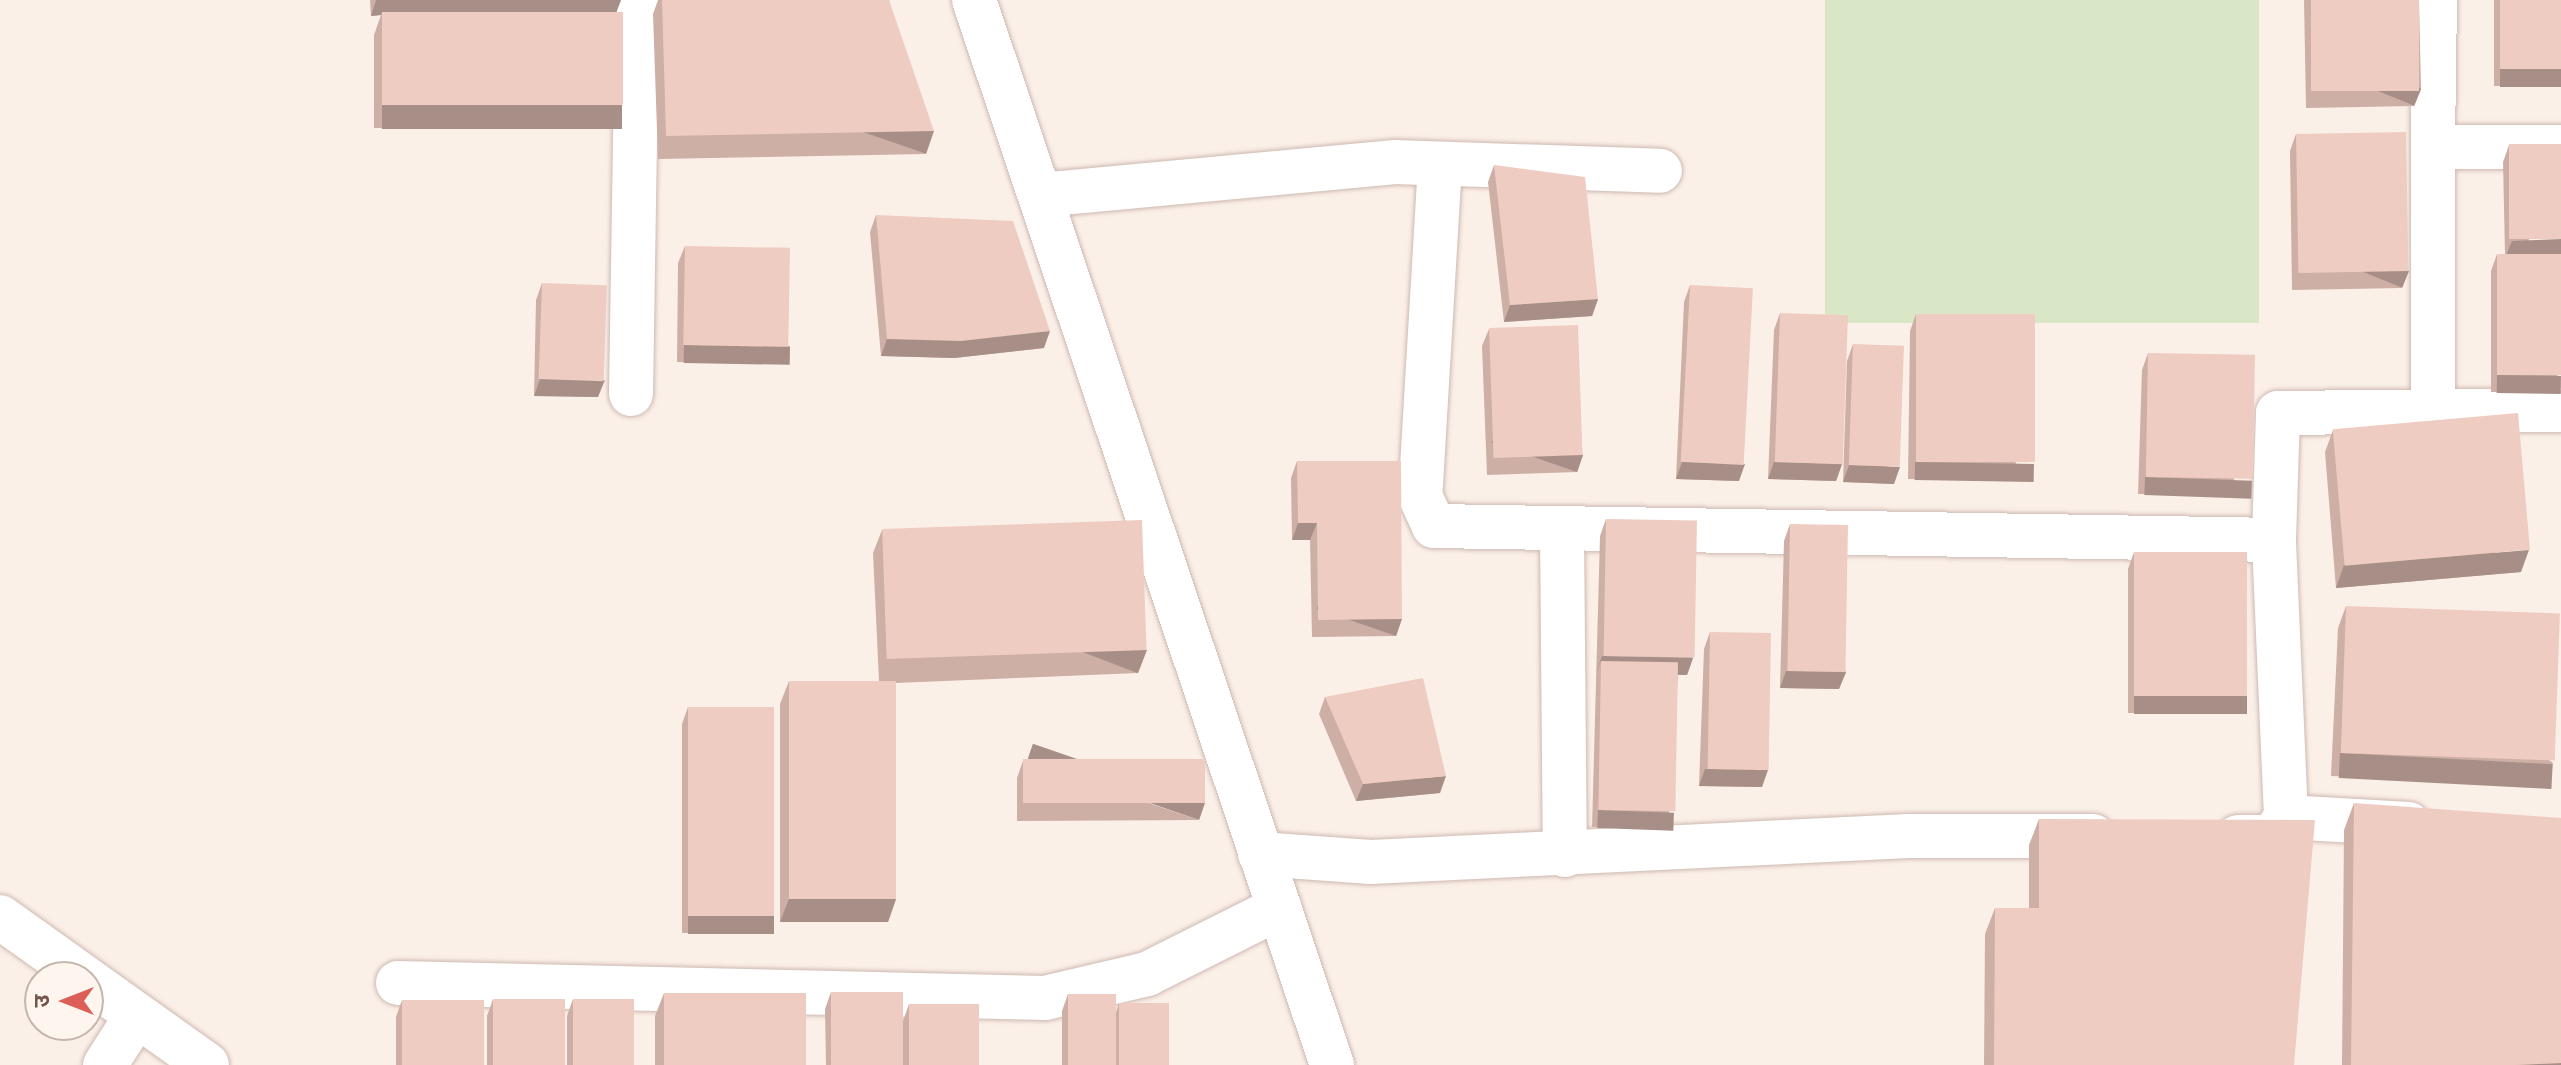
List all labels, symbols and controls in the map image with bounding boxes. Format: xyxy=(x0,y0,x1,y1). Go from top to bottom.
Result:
north arrow xyxy=(24,961,104,1041)
text: उ xyxy=(29,995,54,1007)

